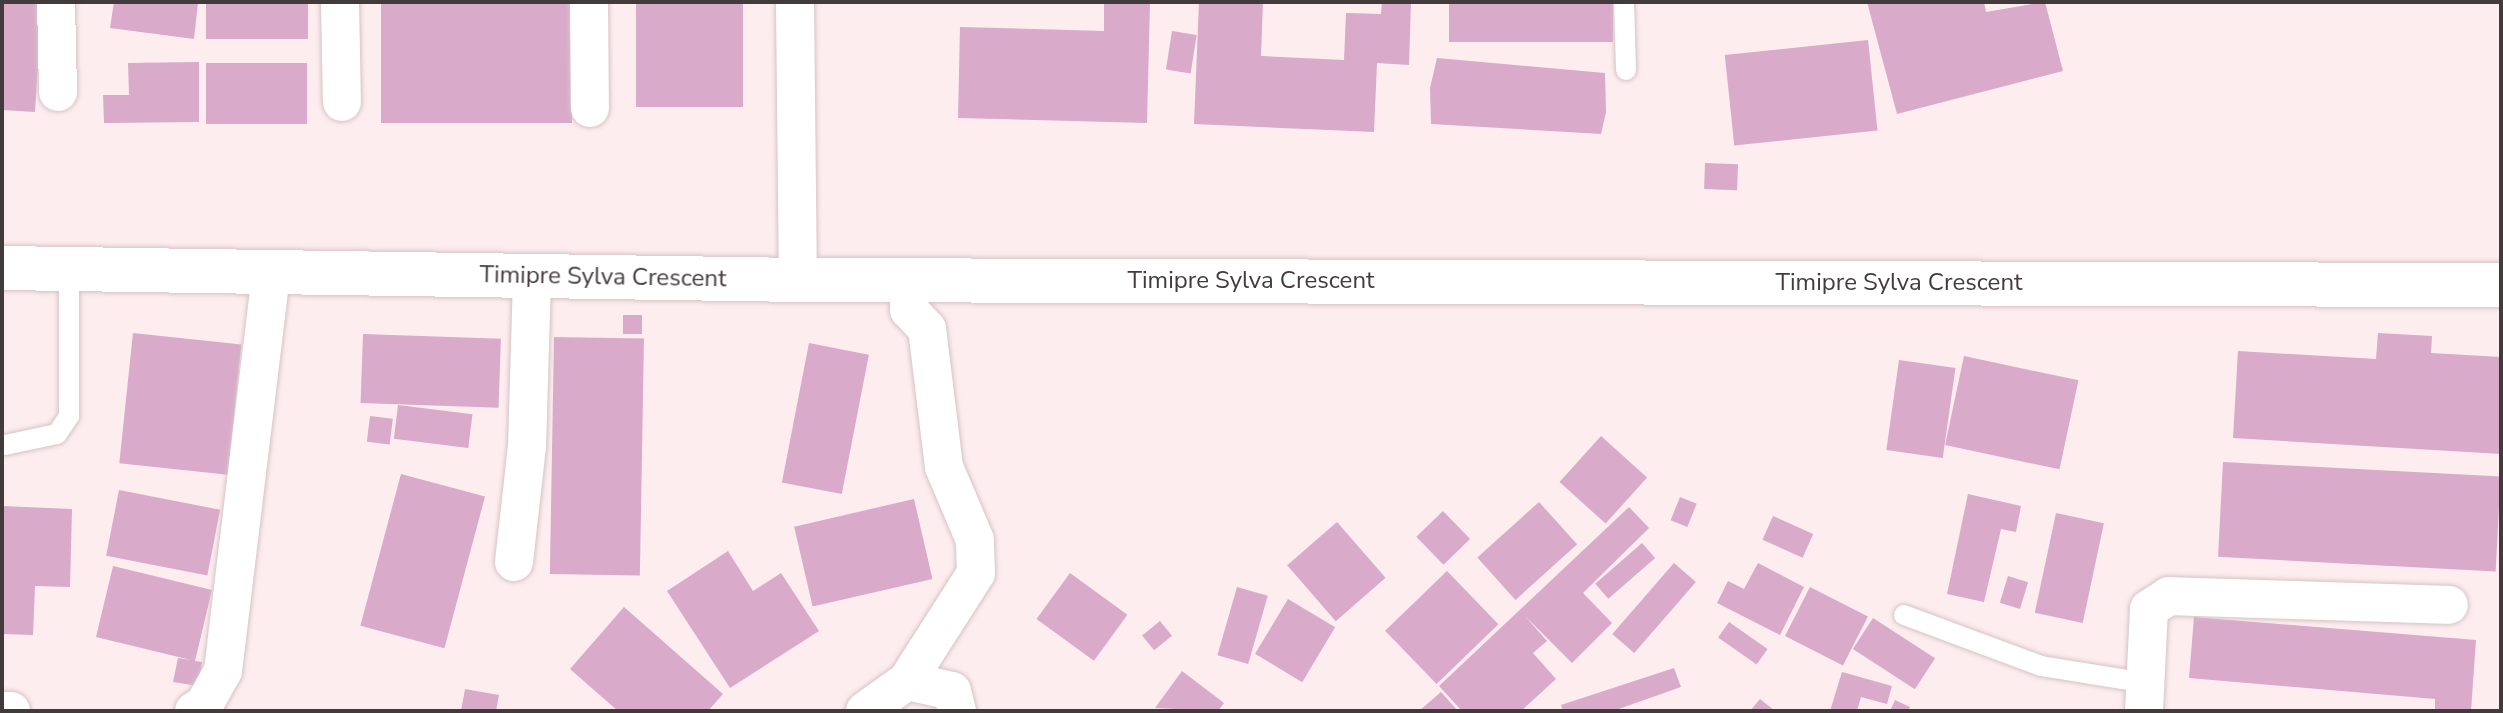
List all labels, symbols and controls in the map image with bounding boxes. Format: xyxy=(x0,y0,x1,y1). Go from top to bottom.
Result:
street label: Timipre Sylva Crescent xyxy=(479,260,727,294)
street label: Timipre Sylva Crescent xyxy=(1128,267,1374,295)
street label: Timipre Sylva Crescent xyxy=(1776,269,2022,297)

